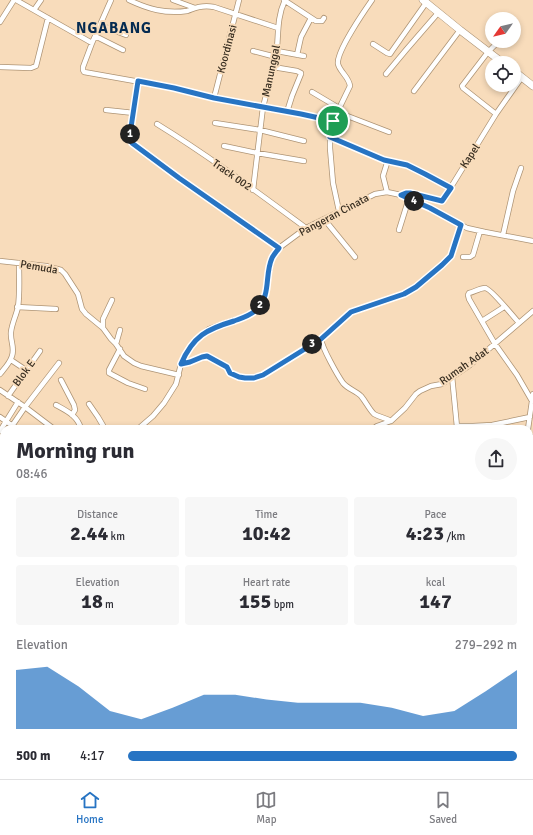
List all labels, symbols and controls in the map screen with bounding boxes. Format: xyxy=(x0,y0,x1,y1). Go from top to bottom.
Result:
north arrow xyxy=(485,12,521,48)
map controls xyxy=(485,12,521,92)
district label: NGABANG xyxy=(76,19,152,37)
street label: Koordinasi xyxy=(214,23,240,75)
street label: Manunggal xyxy=(259,44,283,98)
button: locate xyxy=(485,56,521,92)
pin xyxy=(316,104,350,138)
icon: arrive xyxy=(322,110,344,132)
pin: 1 xyxy=(120,124,140,144)
text: 1 xyxy=(127,127,133,140)
street label: Kapel xyxy=(457,141,483,171)
street label: Track 002 xyxy=(210,157,254,193)
street label: Pangeran Cinata xyxy=(297,191,372,239)
pin: 4 xyxy=(404,191,424,211)
text: 4 xyxy=(411,194,417,207)
street label: Pemuda xyxy=(19,257,59,277)
pin: 2 xyxy=(250,295,270,315)
text: 2 xyxy=(257,298,263,311)
pin: 3 xyxy=(302,334,322,354)
text: 3 xyxy=(309,337,315,350)
street label: Rumah Adat xyxy=(437,344,491,388)
street label: Blok E xyxy=(10,357,38,389)
text: Morning run xyxy=(16,437,135,464)
button: share xyxy=(475,438,517,480)
text: 08:46 xyxy=(16,466,48,482)
text: Distance xyxy=(77,508,118,521)
text: Time xyxy=(255,508,278,521)
text: Pace xyxy=(424,508,447,521)
text: 2.44 xyxy=(70,521,108,546)
text: 10:42 xyxy=(242,521,291,546)
text: 4:23 xyxy=(406,521,444,546)
text: km xyxy=(108,530,125,543)
text: /km xyxy=(444,530,465,543)
text: Elevation xyxy=(76,576,119,589)
text: Heart rate xyxy=(243,576,290,589)
text: kcal xyxy=(426,576,445,589)
text: 18 xyxy=(81,589,103,614)
text: 155 xyxy=(239,589,271,614)
text: 147 xyxy=(419,589,452,614)
text: m xyxy=(103,598,114,611)
text: bpm xyxy=(271,598,294,611)
text: Elevation xyxy=(16,637,68,653)
text: 279–292 m xyxy=(455,637,517,653)
text: 500 m xyxy=(16,748,50,764)
text: 4:17 xyxy=(80,748,105,764)
tab: Home xyxy=(76,789,103,826)
tab: Map xyxy=(255,789,277,826)
tab: Saved xyxy=(429,789,457,826)

